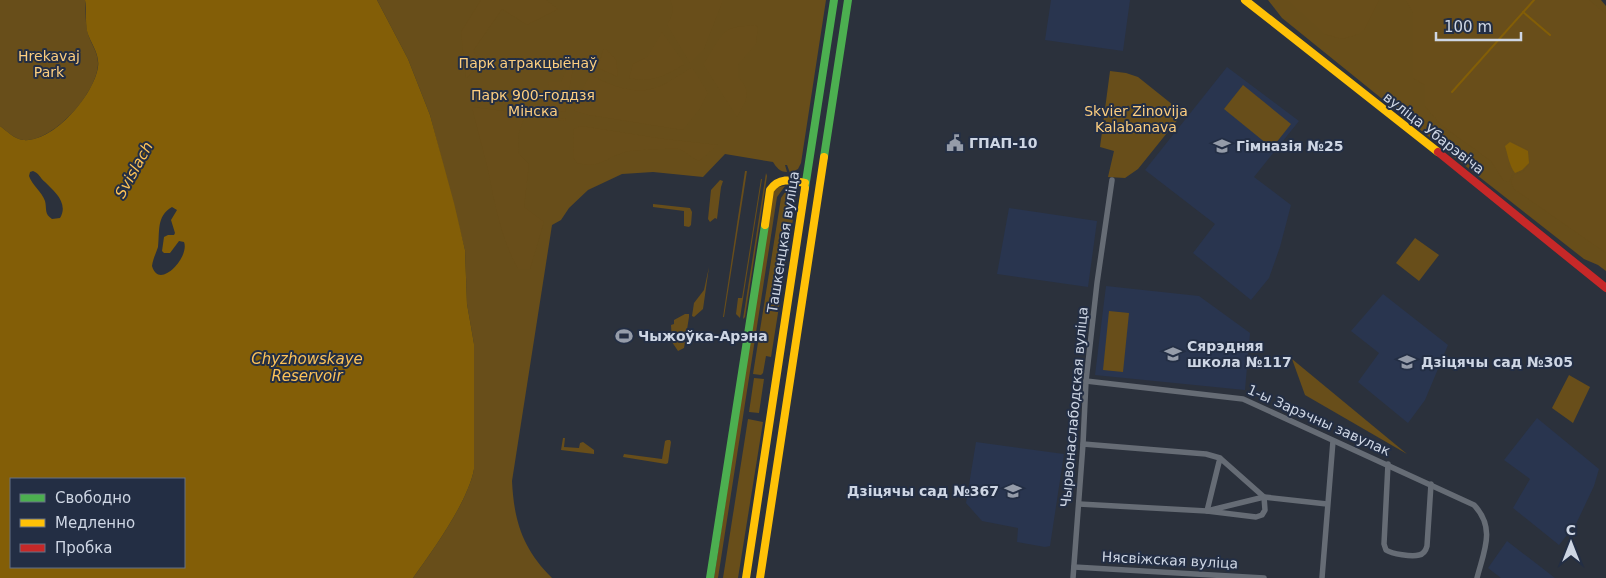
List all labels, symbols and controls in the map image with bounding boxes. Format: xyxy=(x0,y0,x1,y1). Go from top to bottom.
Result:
scale bar xyxy=(1436,10,1521,42)
text: 100 m xyxy=(1444,18,1492,36)
park label: Hrekavaj Park xyxy=(18,48,80,80)
park label: Парк атракцыёнаў xyxy=(459,55,597,71)
park label: Парк 900-годдзя Мінска xyxy=(471,87,595,119)
street label: вуліца Убарэвіча xyxy=(1381,89,1487,177)
park label: Skvier Zinovija Kalabanava xyxy=(1084,103,1188,135)
public building icon: ГПАП-10 xyxy=(945,133,965,153)
place label: ГПАП-10 xyxy=(969,135,1038,151)
school or university icon: Гімназія №25 xyxy=(1212,136,1232,156)
place label: Гімназія №25 xyxy=(1236,138,1343,154)
water label: Svislach xyxy=(111,139,157,201)
street label: Ташкенцкая вуліца xyxy=(764,170,802,315)
street label: Чырвонаслабодская вуліца xyxy=(1057,306,1091,508)
sports icon: Чыжоўка-Арэна xyxy=(614,326,634,346)
place label: Чыжоўка-Арэна xyxy=(638,328,768,344)
place label: Сярэдняя школа №117 xyxy=(1187,338,1292,370)
school or university icon: Сярэдняя школа №117 xyxy=(1163,344,1183,364)
water label: Chyzhowskaye Reservoir xyxy=(251,350,363,385)
school or university icon: Дзіцячы сад №305 xyxy=(1397,352,1417,372)
place label: Дзіцячы сад №305 xyxy=(1421,354,1573,370)
street label: 1-ы Зарэчны завулак xyxy=(1245,381,1393,459)
legend xyxy=(10,478,185,568)
school or university icon: Дзіцячы сад №367 xyxy=(1003,481,1023,501)
place label: Дзіцячы сад №367 xyxy=(847,483,999,499)
text: Свободно xyxy=(55,489,131,507)
text: Медленно xyxy=(55,514,135,532)
north arrow xyxy=(1546,518,1596,568)
text: С xyxy=(1566,522,1576,538)
text: Пробка xyxy=(55,539,112,557)
street label: Нясвіжская вуліца xyxy=(1101,548,1239,572)

